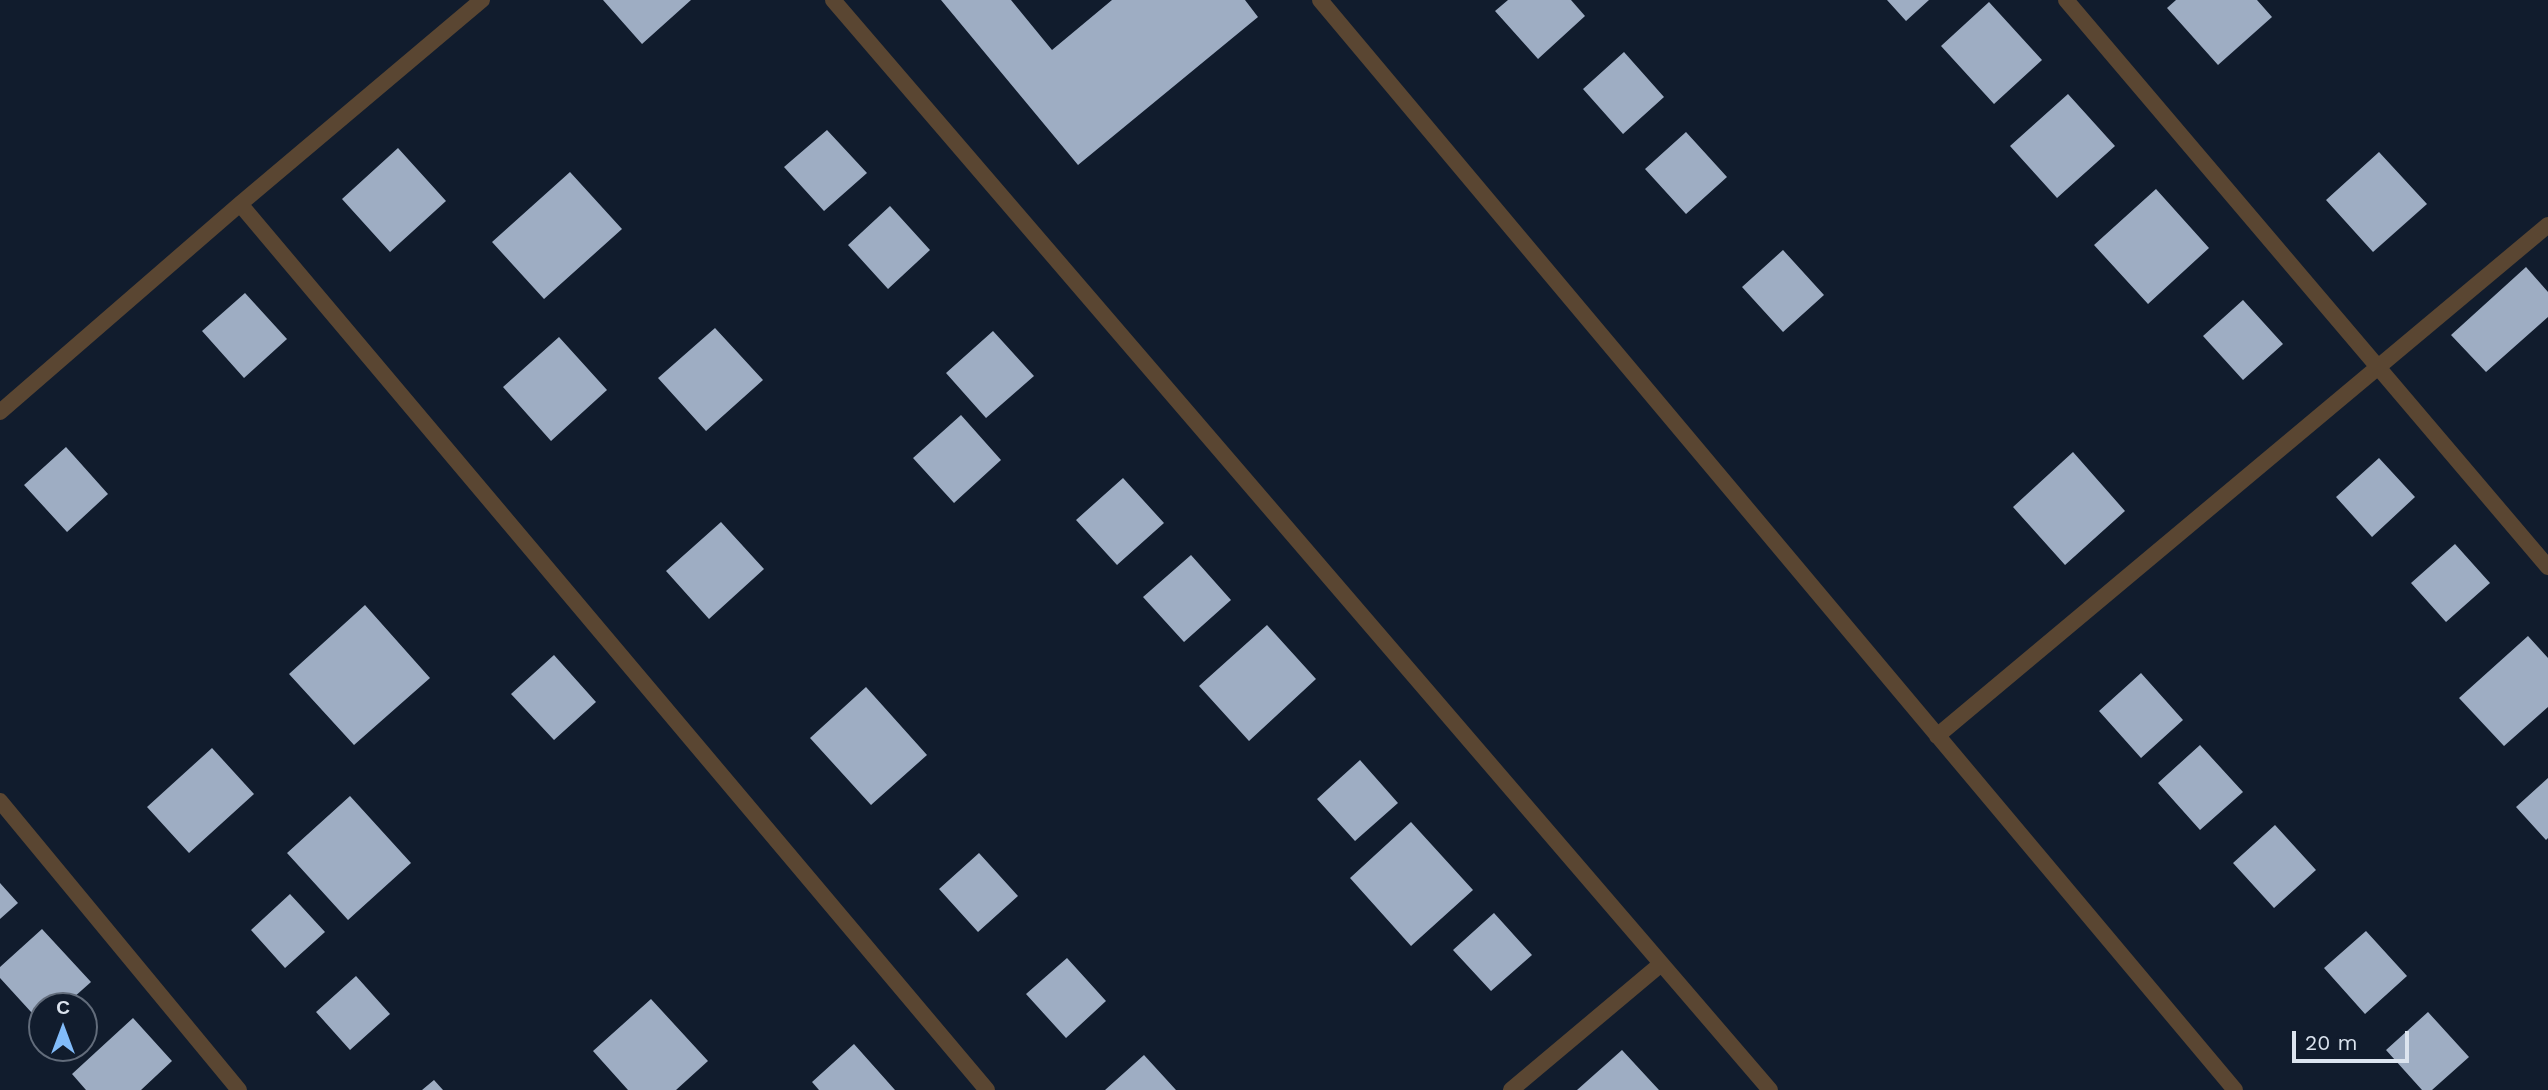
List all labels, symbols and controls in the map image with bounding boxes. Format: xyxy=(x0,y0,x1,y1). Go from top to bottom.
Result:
north arrow xyxy=(28,992,98,1062)
text: С xyxy=(56,996,70,1019)
scale bar xyxy=(2296,1016,2413,1060)
text: 20 m xyxy=(2305,1030,2357,1055)

